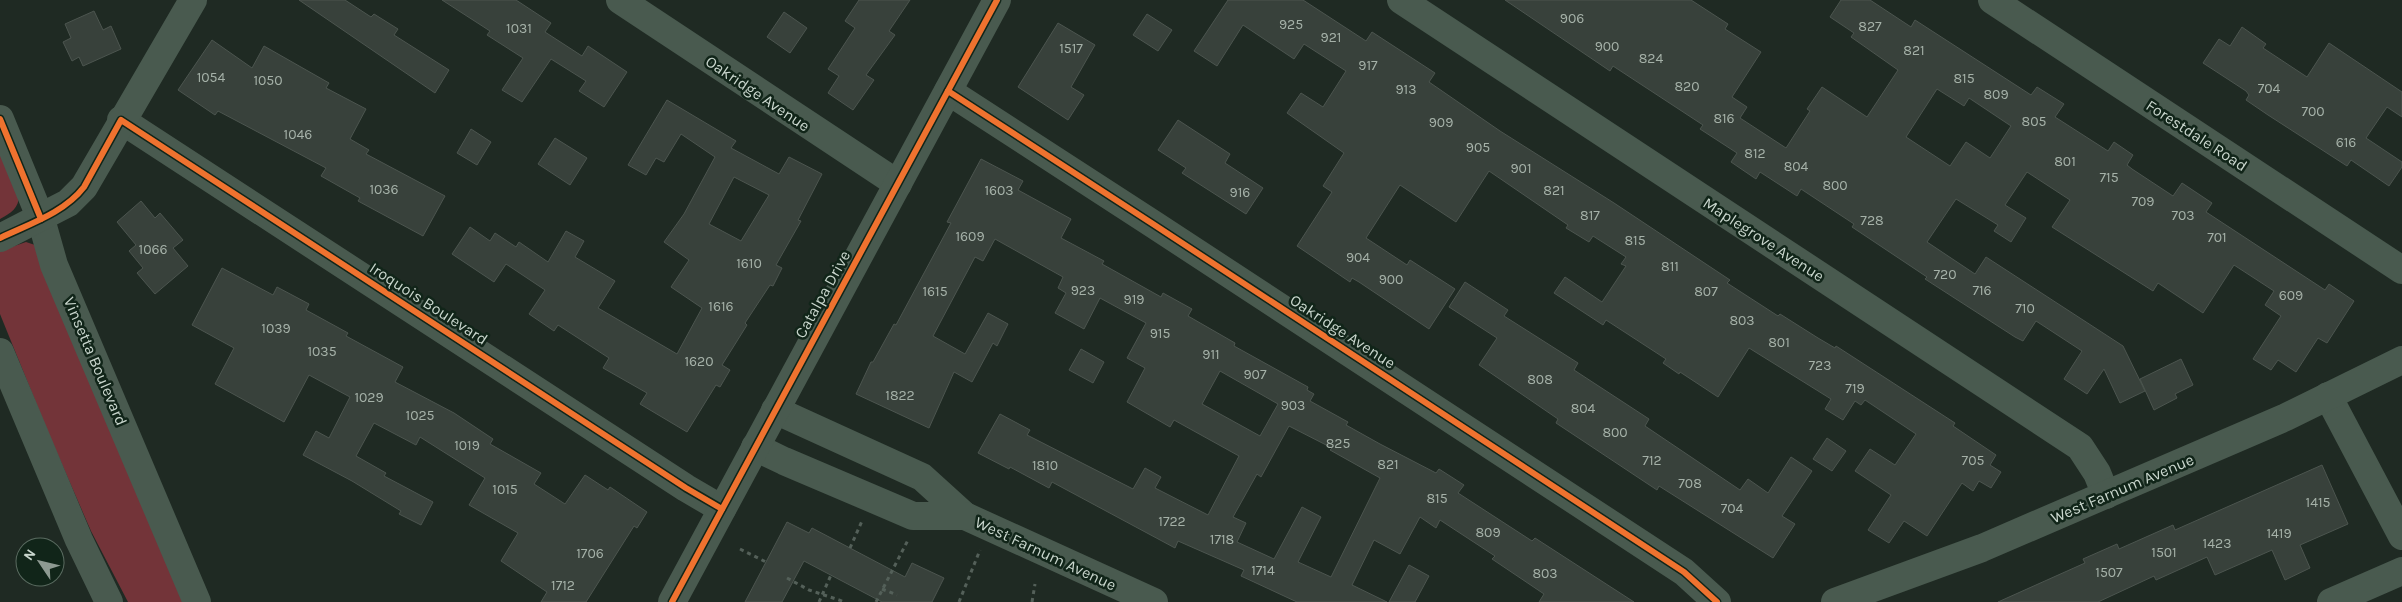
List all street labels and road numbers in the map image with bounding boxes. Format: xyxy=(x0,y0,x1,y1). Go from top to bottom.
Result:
street label: Oakridge Avenue xyxy=(702,51,814,135)
street label: Forestdale Road xyxy=(2143,96,2251,175)
street label: Maplegrove Avenue xyxy=(1700,193,1828,286)
street label: Catalpa Drive xyxy=(791,247,854,341)
street label: Iroquois Boulevard xyxy=(366,258,491,349)
street label: Oakridge Avenue xyxy=(1286,290,1399,373)
street label: Vinsetta Boulevard xyxy=(60,294,131,428)
street label: West Farnum Avenue xyxy=(2048,450,2197,527)
street label: West Farnum Avenue xyxy=(972,512,1119,595)

